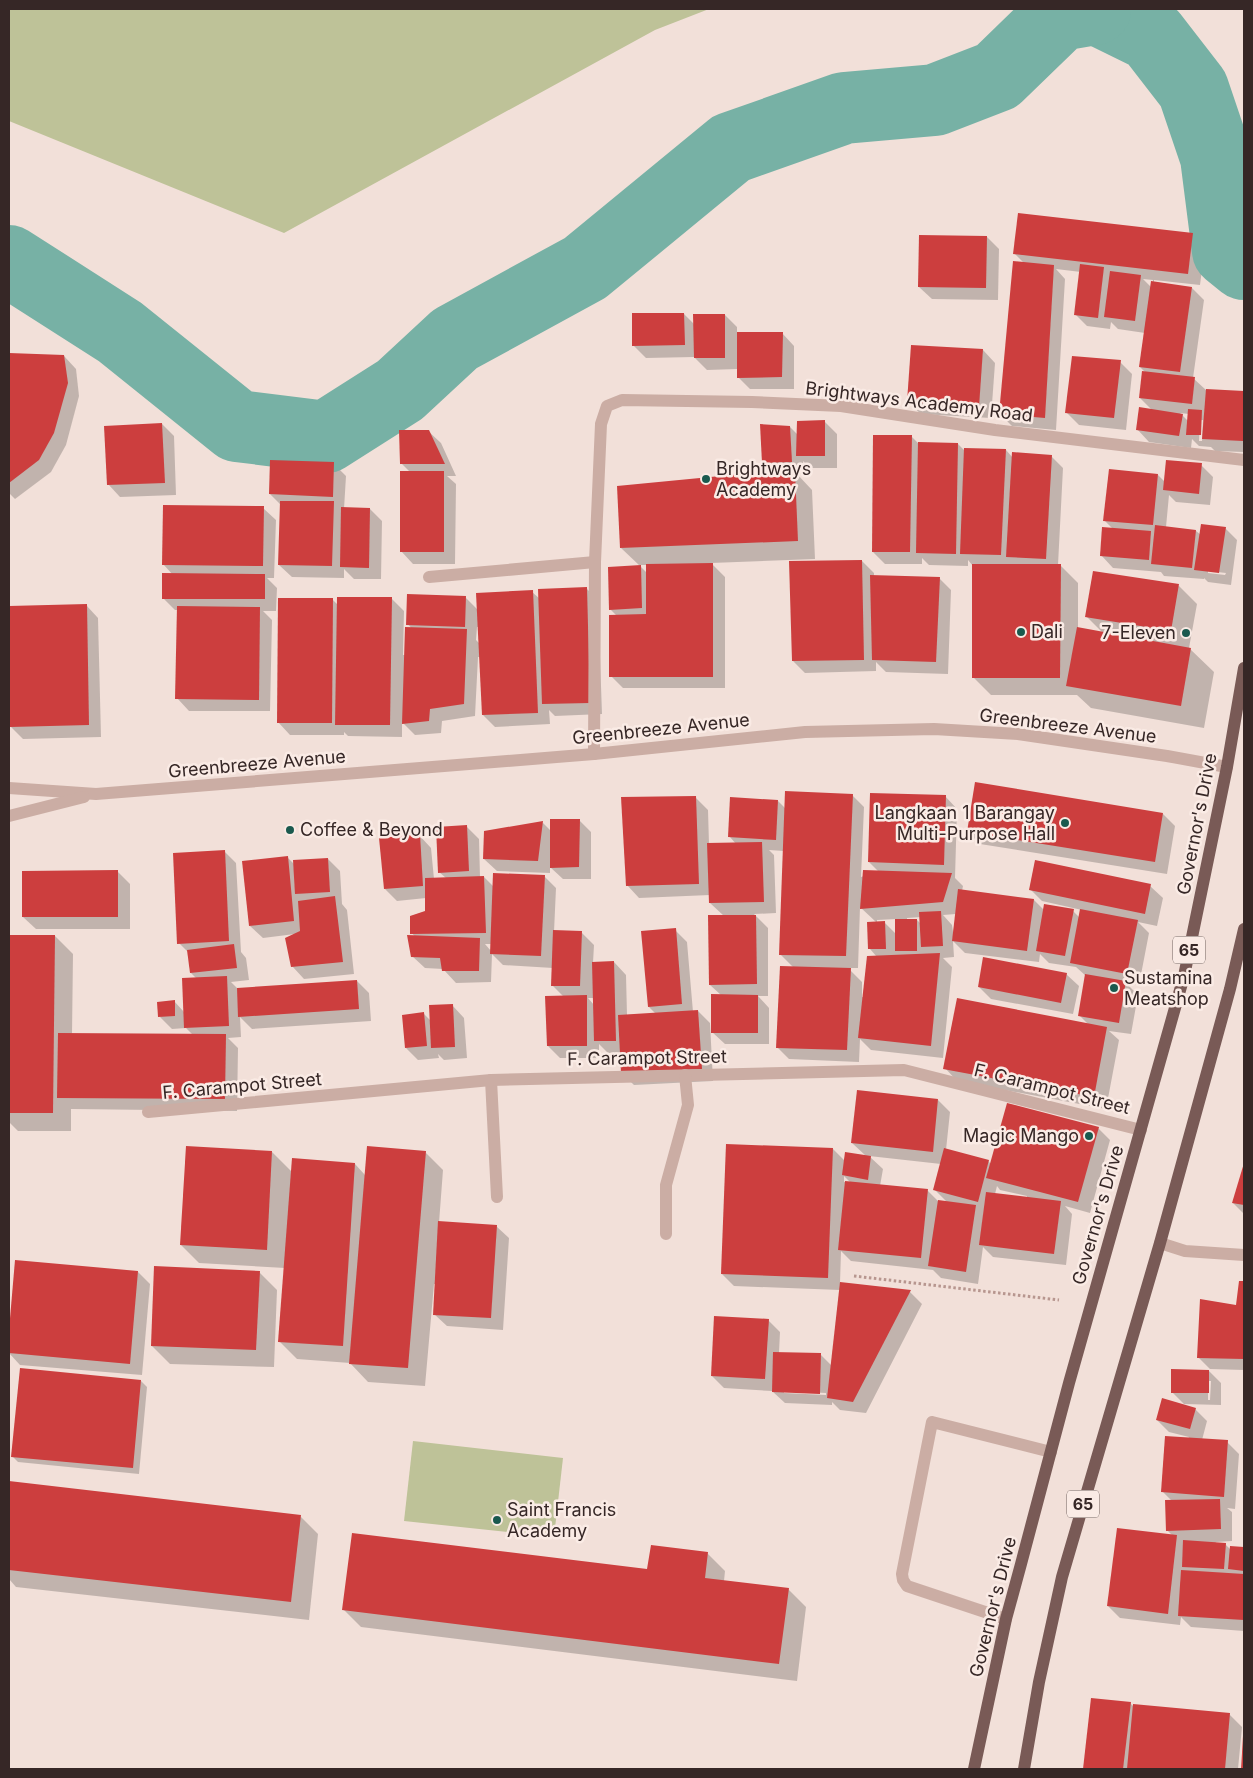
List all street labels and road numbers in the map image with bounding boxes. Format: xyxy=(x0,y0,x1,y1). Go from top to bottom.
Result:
street label: Brightways Academy Road xyxy=(804,377,1034,426)
street label: Greenbreeze Avenue xyxy=(978,704,1158,747)
street label: Greenbreeze Avenue xyxy=(571,709,751,748)
street label: Greenbreeze Avenue xyxy=(167,745,347,782)
street label: Governor's Drive xyxy=(1172,751,1221,897)
road number: 65 xyxy=(1173,936,1205,964)
street label: F. Carampot Street xyxy=(567,1046,727,1069)
street label: F. Carampot Street xyxy=(972,1059,1132,1118)
street label: F. Carampot Street xyxy=(161,1068,323,1103)
street label: Governor's Drive xyxy=(1068,1143,1127,1287)
road number: 65 xyxy=(1067,1490,1099,1518)
street label: Governor's Drive xyxy=(965,1534,1020,1679)

